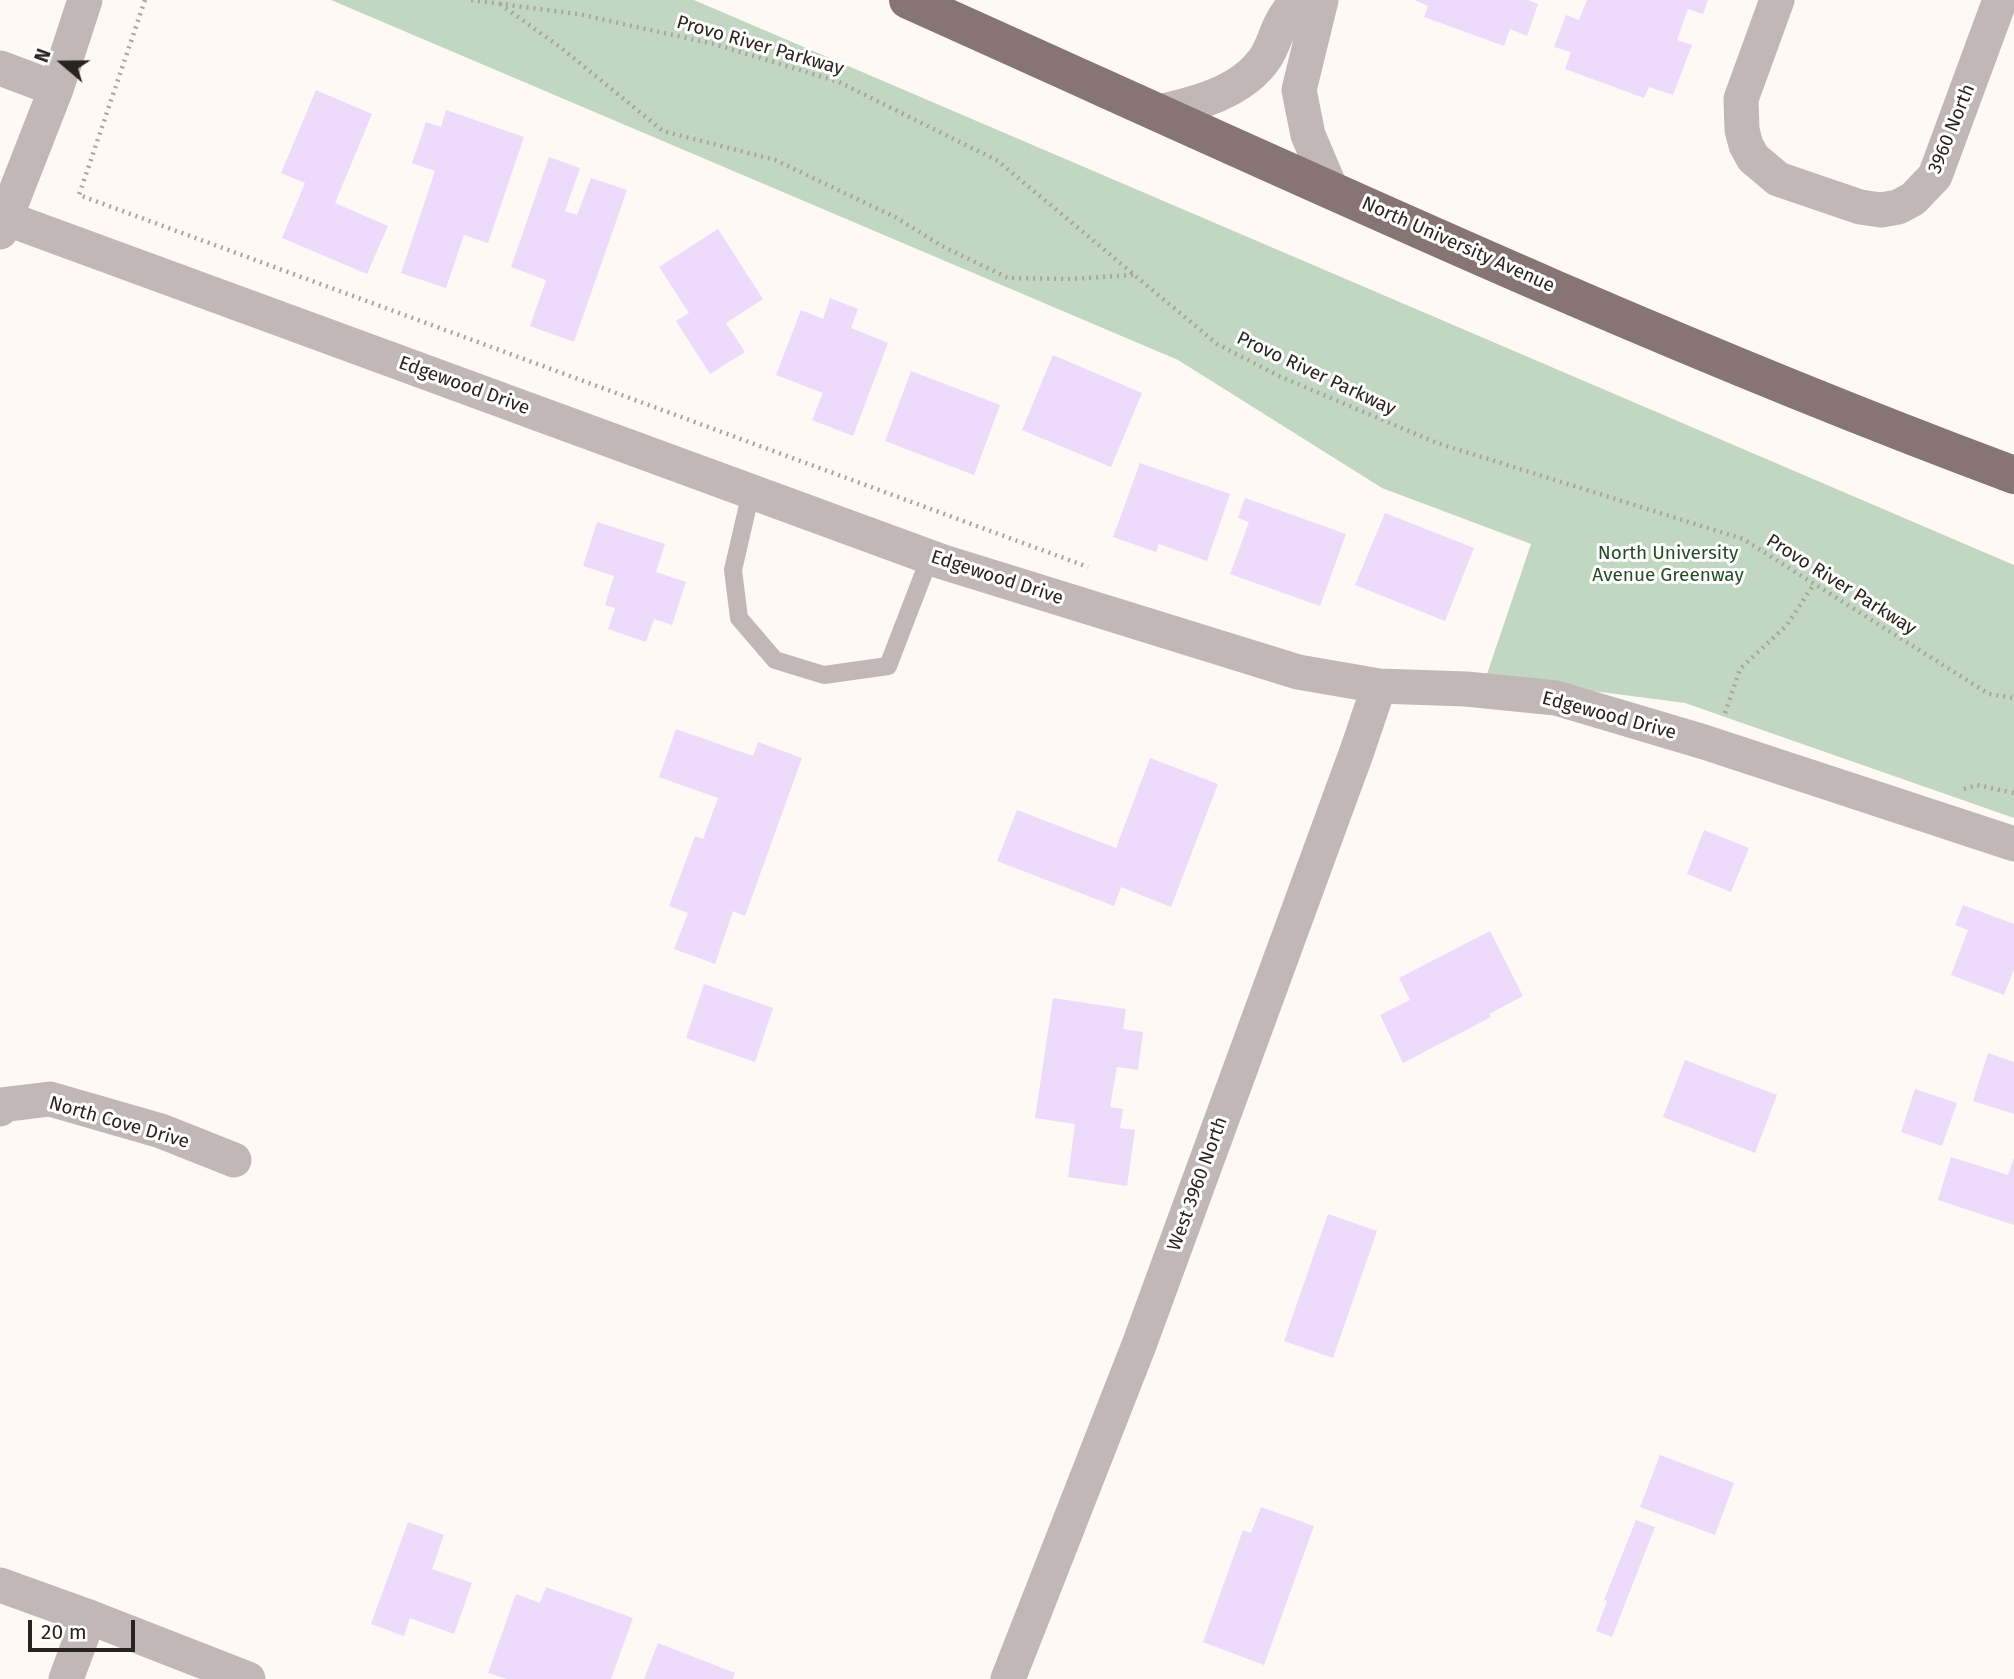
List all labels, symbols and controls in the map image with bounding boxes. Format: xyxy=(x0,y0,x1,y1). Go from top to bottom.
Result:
street label: Provo River Parkway xyxy=(674,11,846,81)
north arrow xyxy=(28,28,98,98)
text: N xyxy=(30,46,56,66)
street label: 3960 North xyxy=(1924,81,1980,177)
street label: North University Avenue xyxy=(1358,192,1558,298)
street label: Provo River Parkway xyxy=(1233,327,1399,421)
street label: Edgewood Drive xyxy=(395,352,533,420)
street label: Provo River Parkway xyxy=(1762,530,1920,640)
park label: North University Avenue Greenway xyxy=(1592,543,1744,587)
street label: Edgewood Drive xyxy=(928,546,1066,610)
street label: Edgewood Drive xyxy=(1539,687,1679,745)
street label: North Cove Drive xyxy=(46,1092,192,1154)
street label: West 3960 North xyxy=(1163,1114,1233,1254)
scale bar xyxy=(32,1606,138,1650)
text: 20 m xyxy=(41,1619,87,1645)

